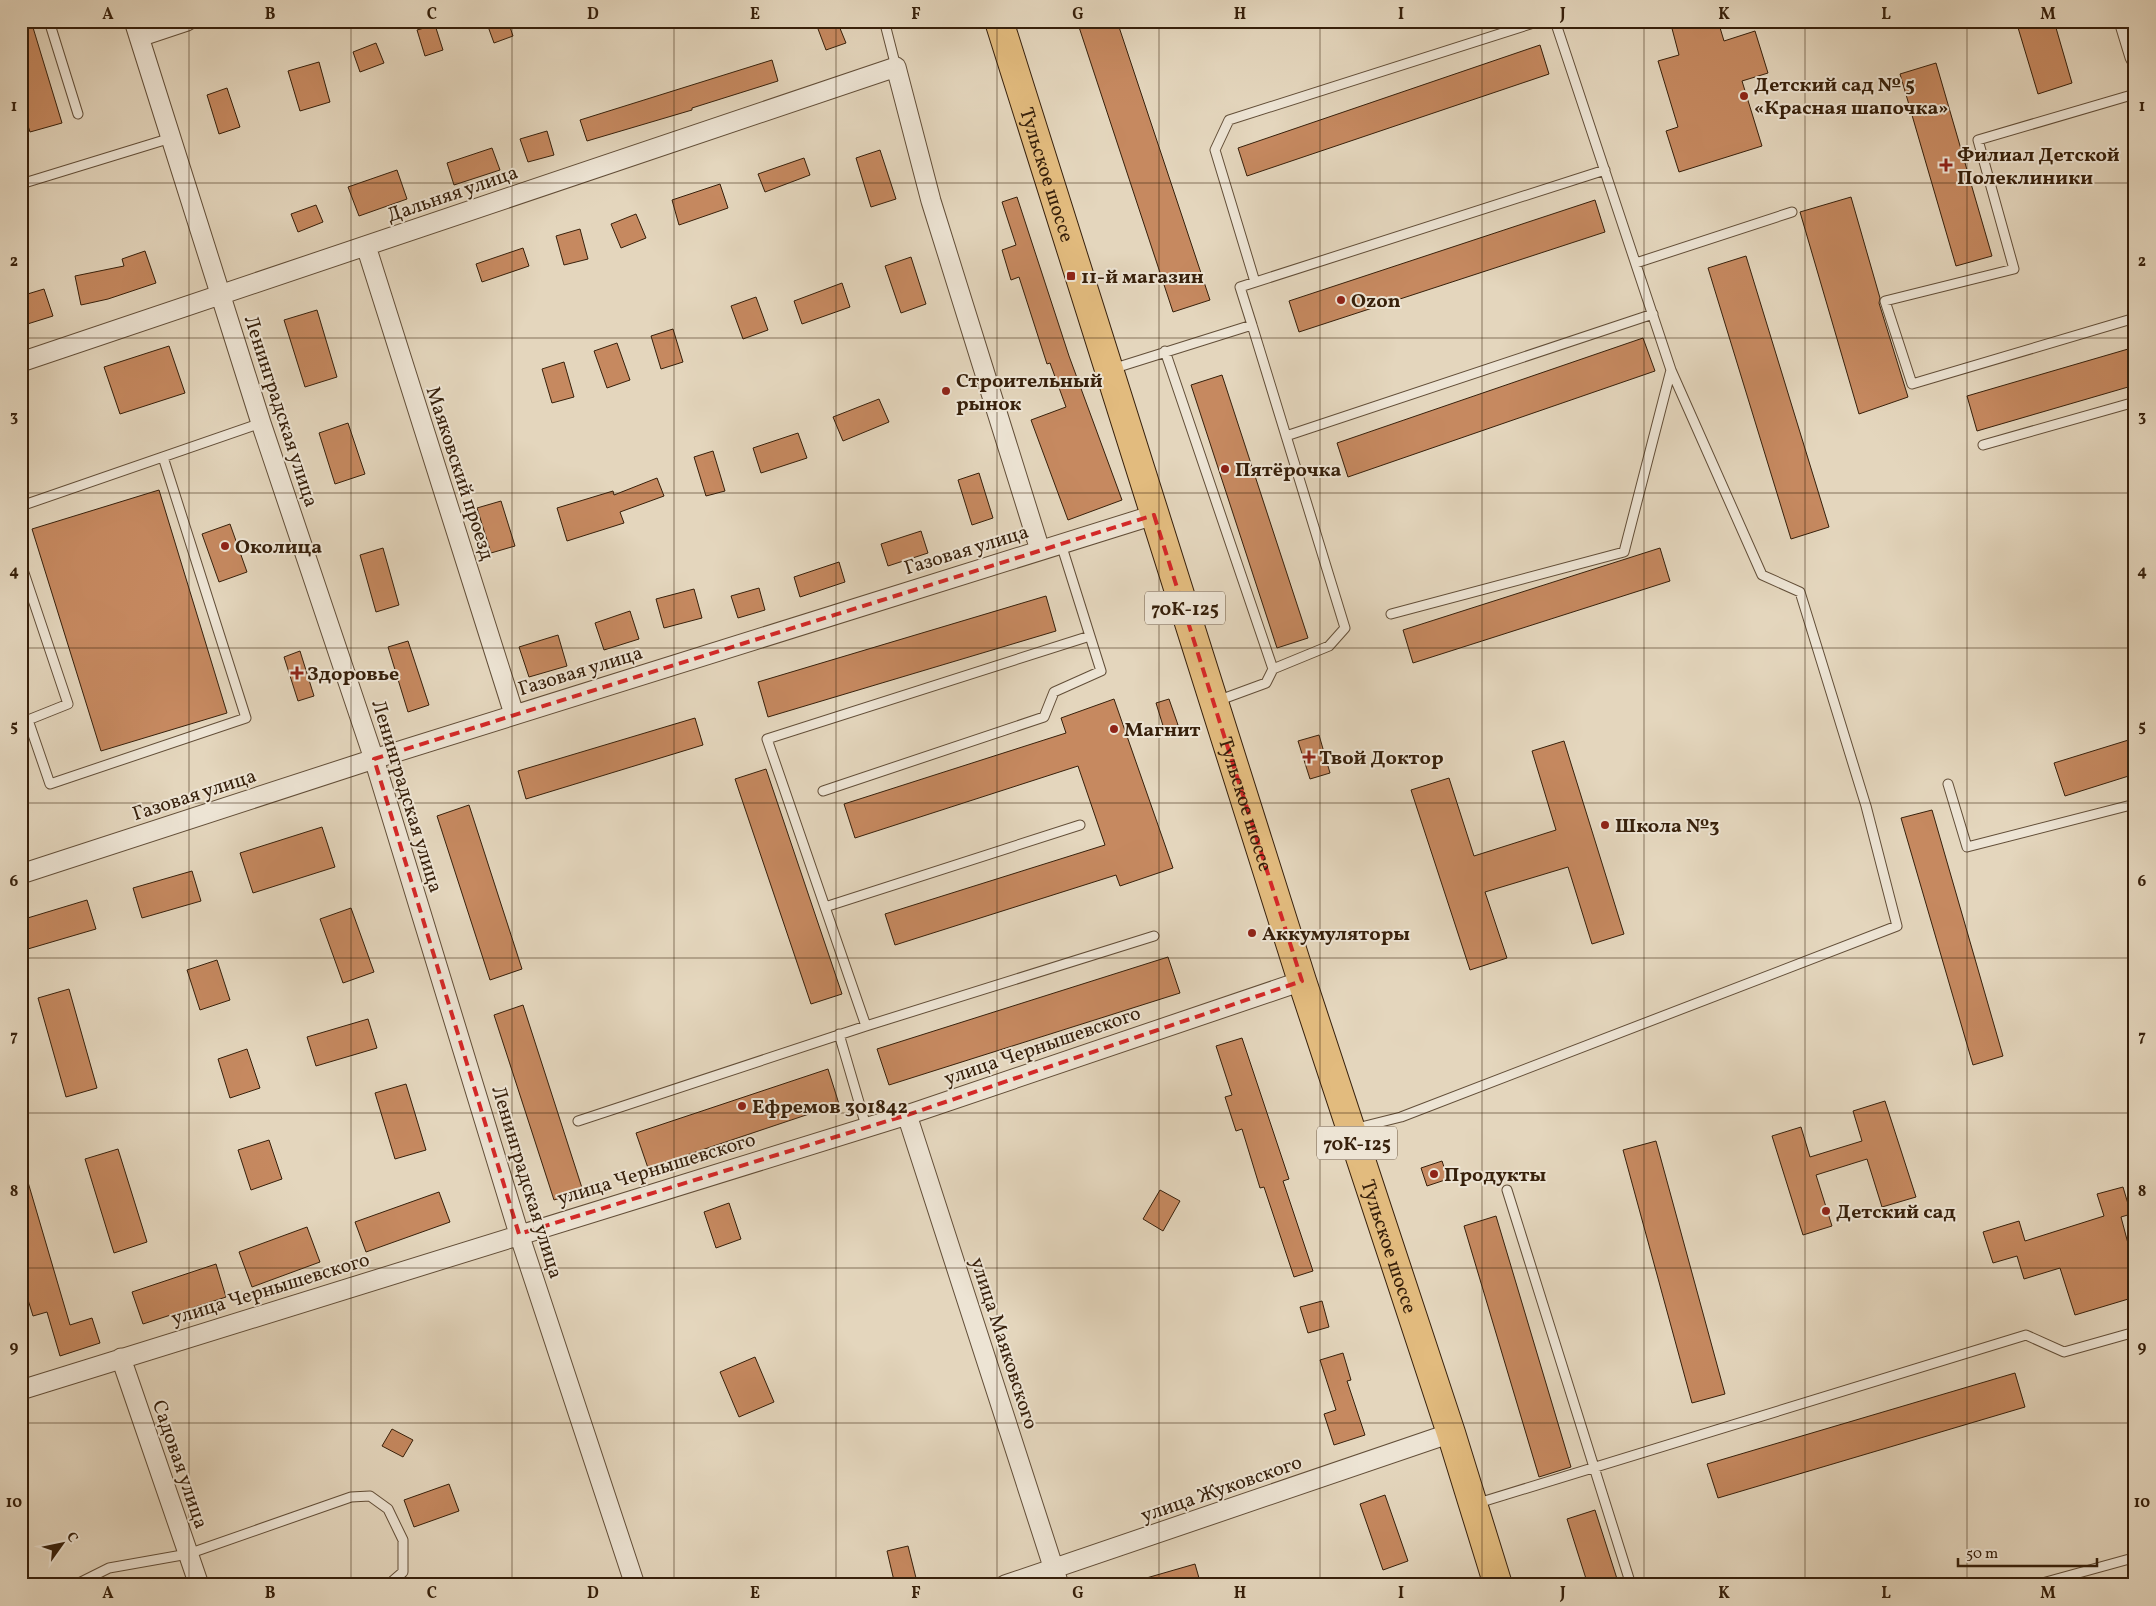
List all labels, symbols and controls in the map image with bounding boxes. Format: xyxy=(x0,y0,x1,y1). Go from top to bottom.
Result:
text: A xyxy=(102,4,114,26)
text: B xyxy=(265,4,276,26)
text: C xyxy=(427,4,437,26)
text: D xyxy=(587,4,599,26)
text: E xyxy=(750,4,760,26)
text: F xyxy=(911,4,921,26)
text: G xyxy=(1072,4,1084,26)
text: H xyxy=(1234,4,1246,26)
text: I xyxy=(1398,4,1404,26)
text: J xyxy=(1559,4,1566,26)
text: K xyxy=(1718,4,1730,26)
text: L xyxy=(1881,4,1891,26)
text: M xyxy=(2040,4,2056,26)
place label: Детский сад № 5 «Красная шапочка» xyxy=(1754,72,1949,123)
marker: Детский сад № 5 «Красная шапочка» xyxy=(1738,90,1750,102)
text: 1 xyxy=(11,96,17,118)
text: 1 xyxy=(2139,96,2145,118)
street label: Тульское шоссе xyxy=(1011,104,1080,246)
place label: Филиал Детской Полеклиники xyxy=(1957,142,2120,193)
marker: Филиал Детской Полеклиники xyxy=(1939,158,1953,172)
street label: Дальняя улица xyxy=(383,159,522,230)
text: 2 xyxy=(10,251,18,273)
text: 2 xyxy=(2138,251,2146,273)
place label: 11-й магазин xyxy=(1081,264,1204,292)
marker: 11-й магазин xyxy=(1065,270,1077,282)
place label: Ozon xyxy=(1351,288,1401,316)
marker: Ozon xyxy=(1335,294,1347,306)
street label: Ленинградская улица xyxy=(236,312,324,511)
place label: Строительный рынок xyxy=(956,368,1103,419)
street label: Маяковский проезд xyxy=(418,383,500,564)
marker: Строительный рынок xyxy=(940,385,952,397)
text: 3 xyxy=(10,406,18,428)
text: 3 xyxy=(2138,406,2146,428)
place label: Пятёрочка xyxy=(1235,457,1342,485)
marker: Пятёрочка xyxy=(1219,463,1231,475)
street label: Газовая улица xyxy=(901,519,1032,583)
place label: Околица xyxy=(235,534,322,562)
marker: Околица xyxy=(219,540,231,552)
text: 4 xyxy=(9,561,19,583)
text: 4 xyxy=(2137,561,2147,583)
road number: 70К-125 xyxy=(1145,592,1225,624)
street label: Газовая улица xyxy=(515,640,646,704)
place label: Здоровье xyxy=(307,661,399,689)
marker: Здоровье xyxy=(291,667,303,679)
street label: Ленинградская улица xyxy=(363,697,449,896)
text: 5 xyxy=(10,716,18,738)
text: 5 xyxy=(2138,716,2146,738)
place label: Магнит xyxy=(1124,717,1201,745)
marker: Магнит xyxy=(1108,723,1120,735)
street label: Тульское шоссе xyxy=(1210,734,1279,875)
place label: Твой Доктор xyxy=(1319,745,1444,773)
marker: Твой Доктор xyxy=(1303,751,1315,763)
street label: Газовая улица xyxy=(129,763,260,829)
place label: Школа №3 xyxy=(1615,813,1720,841)
marker: Школа №3 xyxy=(1599,819,1611,831)
text: 6 xyxy=(10,871,19,893)
text: 6 xyxy=(2138,871,2147,893)
place label: Аккумуляторы xyxy=(1262,921,1410,949)
marker: Аккумуляторы xyxy=(1246,927,1258,939)
street label: улица Чернышевского xyxy=(941,1000,1145,1094)
text: 7 xyxy=(10,1026,18,1048)
text: 7 xyxy=(2138,1026,2146,1048)
street label: Ленинградская улица xyxy=(483,1083,569,1282)
place label: Ефремов 301842 xyxy=(752,1094,908,1122)
marker: Ефремов 301842 xyxy=(736,1100,748,1112)
street label: улица Чернышевского xyxy=(554,1126,759,1213)
road number: 70К-125 xyxy=(1317,1126,1397,1160)
place label: Продукты xyxy=(1444,1162,1547,1190)
marker: Продукты xyxy=(1428,1168,1440,1180)
street label: Тульское шоссе xyxy=(1352,1176,1423,1318)
text: 8 xyxy=(10,1181,18,1203)
text: 8 xyxy=(2138,1181,2146,1203)
place label: Детский сад xyxy=(1836,1199,1956,1227)
marker: Детский сад xyxy=(1820,1205,1832,1217)
street label: улица Чернышевского xyxy=(168,1246,373,1333)
street label: улица Маяковского xyxy=(962,1254,1044,1433)
text: 9 xyxy=(10,1337,19,1359)
text: 9 xyxy=(2138,1337,2147,1359)
street label: Садовая улица xyxy=(144,1396,214,1533)
street label: улица Жуковского xyxy=(1137,1449,1306,1531)
text: 10 xyxy=(6,1492,22,1514)
text: 10 xyxy=(2134,1492,2150,1514)
north arrow xyxy=(38,1518,88,1568)
text: С xyxy=(61,1529,82,1547)
scale bar xyxy=(1958,1536,2097,1568)
text: 50 m xyxy=(1966,1544,1998,1565)
text: A xyxy=(102,1583,114,1605)
text: B xyxy=(265,1583,276,1605)
text: C xyxy=(427,1583,437,1605)
text: D xyxy=(587,1583,599,1605)
text: E xyxy=(750,1583,760,1605)
text: F xyxy=(911,1583,921,1605)
text: G xyxy=(1072,1583,1084,1605)
text: H xyxy=(1234,1583,1246,1605)
text: I xyxy=(1398,1583,1404,1605)
text: J xyxy=(1559,1583,1566,1605)
text: K xyxy=(1718,1583,1730,1605)
text: L xyxy=(1881,1583,1891,1605)
text: M xyxy=(2040,1583,2056,1605)

